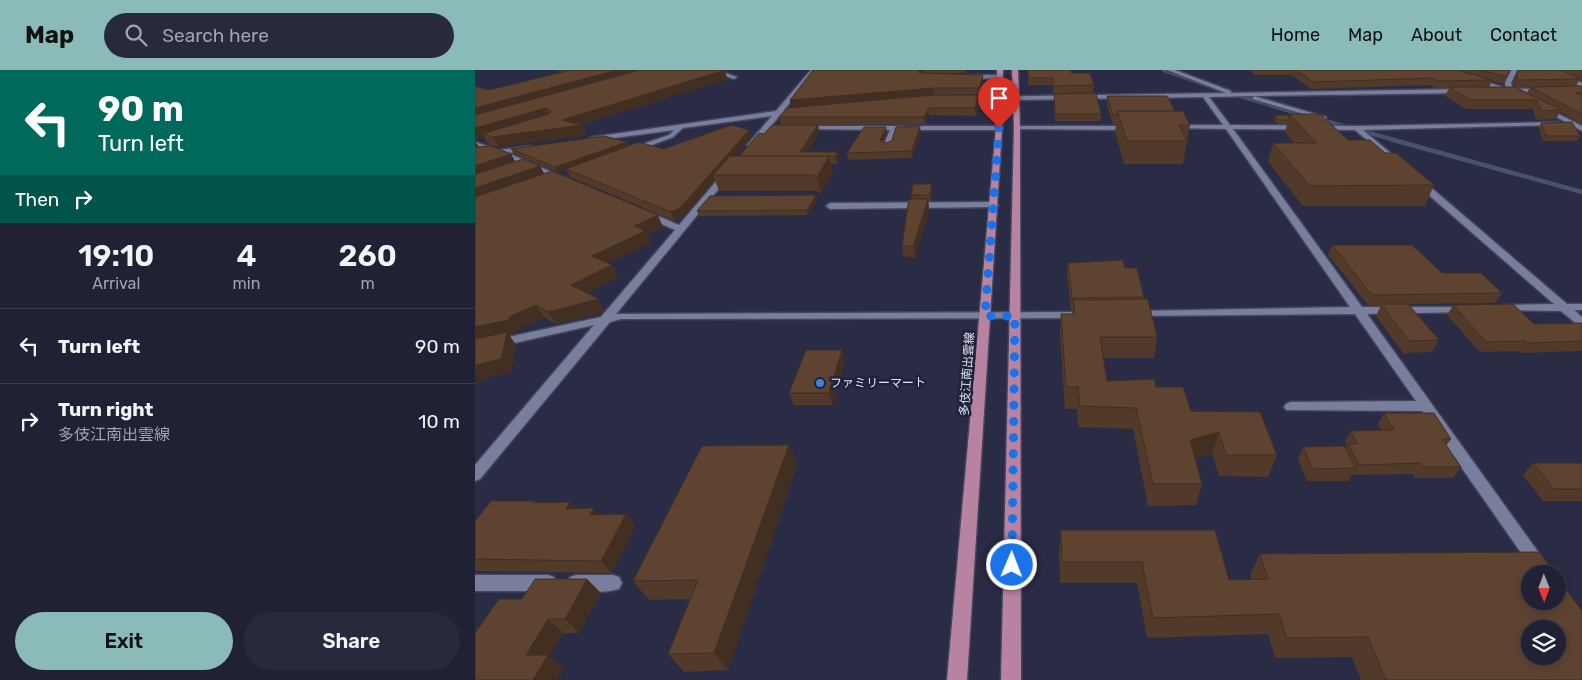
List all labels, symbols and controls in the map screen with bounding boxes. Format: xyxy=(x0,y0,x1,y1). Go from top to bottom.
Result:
search box xyxy=(104,13,454,58)
text: Map xyxy=(25,21,74,49)
icon: search xyxy=(122,21,150,49)
text: Search here xyxy=(162,24,269,47)
text: Home xyxy=(1271,24,1320,46)
text: Map xyxy=(1348,24,1383,46)
text: About xyxy=(1411,24,1462,46)
text: Contact xyxy=(1490,24,1557,46)
pin xyxy=(978,77,1020,128)
icon: arrive xyxy=(985,84,1013,112)
text: 90 m xyxy=(98,88,184,130)
icon: left xyxy=(15,90,80,155)
text: Turn left xyxy=(98,130,184,157)
icon: right xyxy=(69,185,97,213)
text: Then xyxy=(15,188,59,211)
text: 19:10 xyxy=(78,238,154,274)
text: 4 xyxy=(236,238,256,274)
text: 260 xyxy=(339,238,397,274)
text: Arrival xyxy=(92,274,140,293)
text: min xyxy=(233,274,260,293)
text: m xyxy=(361,274,375,293)
icon: left xyxy=(15,332,43,360)
street label: 多伎江南出雲線 xyxy=(957,332,977,416)
text: Turn left xyxy=(58,335,140,358)
text: 90 m xyxy=(415,335,460,358)
place label: ファミリーマート xyxy=(830,376,926,390)
marker: ファミリーマート xyxy=(814,377,826,389)
text: Turn right xyxy=(58,398,153,421)
icon: right xyxy=(15,407,43,435)
text: 10 m xyxy=(418,410,460,433)
text: 多伎江南出雲線 xyxy=(58,425,170,444)
position arrow xyxy=(985,538,1037,590)
north arrow xyxy=(1521,565,1566,610)
map controls xyxy=(1521,565,1566,665)
button: Exit xyxy=(15,612,233,670)
button: Share xyxy=(243,612,460,670)
button: layers xyxy=(1521,620,1566,665)

